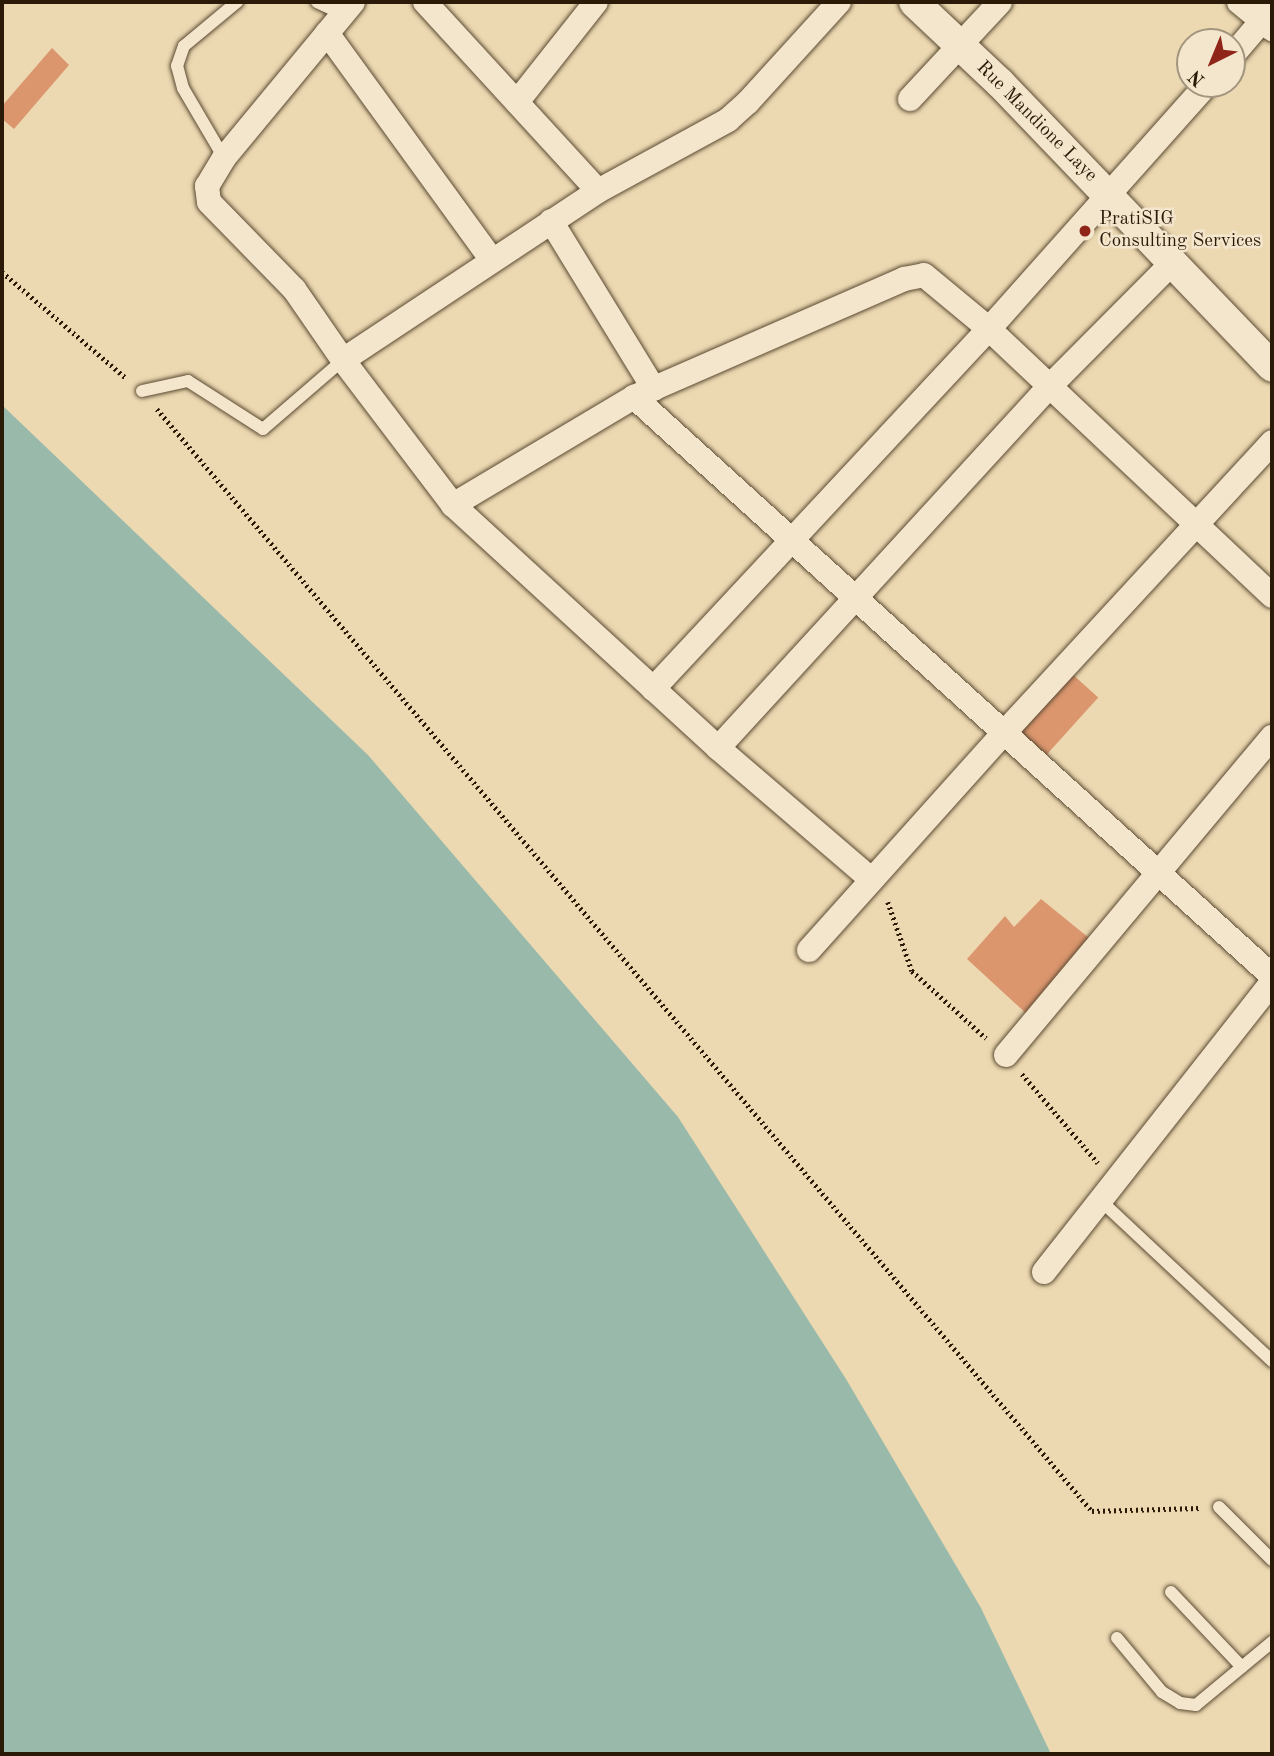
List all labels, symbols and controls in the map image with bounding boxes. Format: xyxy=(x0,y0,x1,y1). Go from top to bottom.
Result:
north arrow xyxy=(1176,28,1246,98)
street label: Rue Mandione Laye xyxy=(971,57,1101,187)
text: N xyxy=(1186,65,1209,89)
place label: PratiSIG Consulting Services xyxy=(1099,209,1261,253)
marker: PratiSIG Consulting Services xyxy=(1077,223,1093,239)

